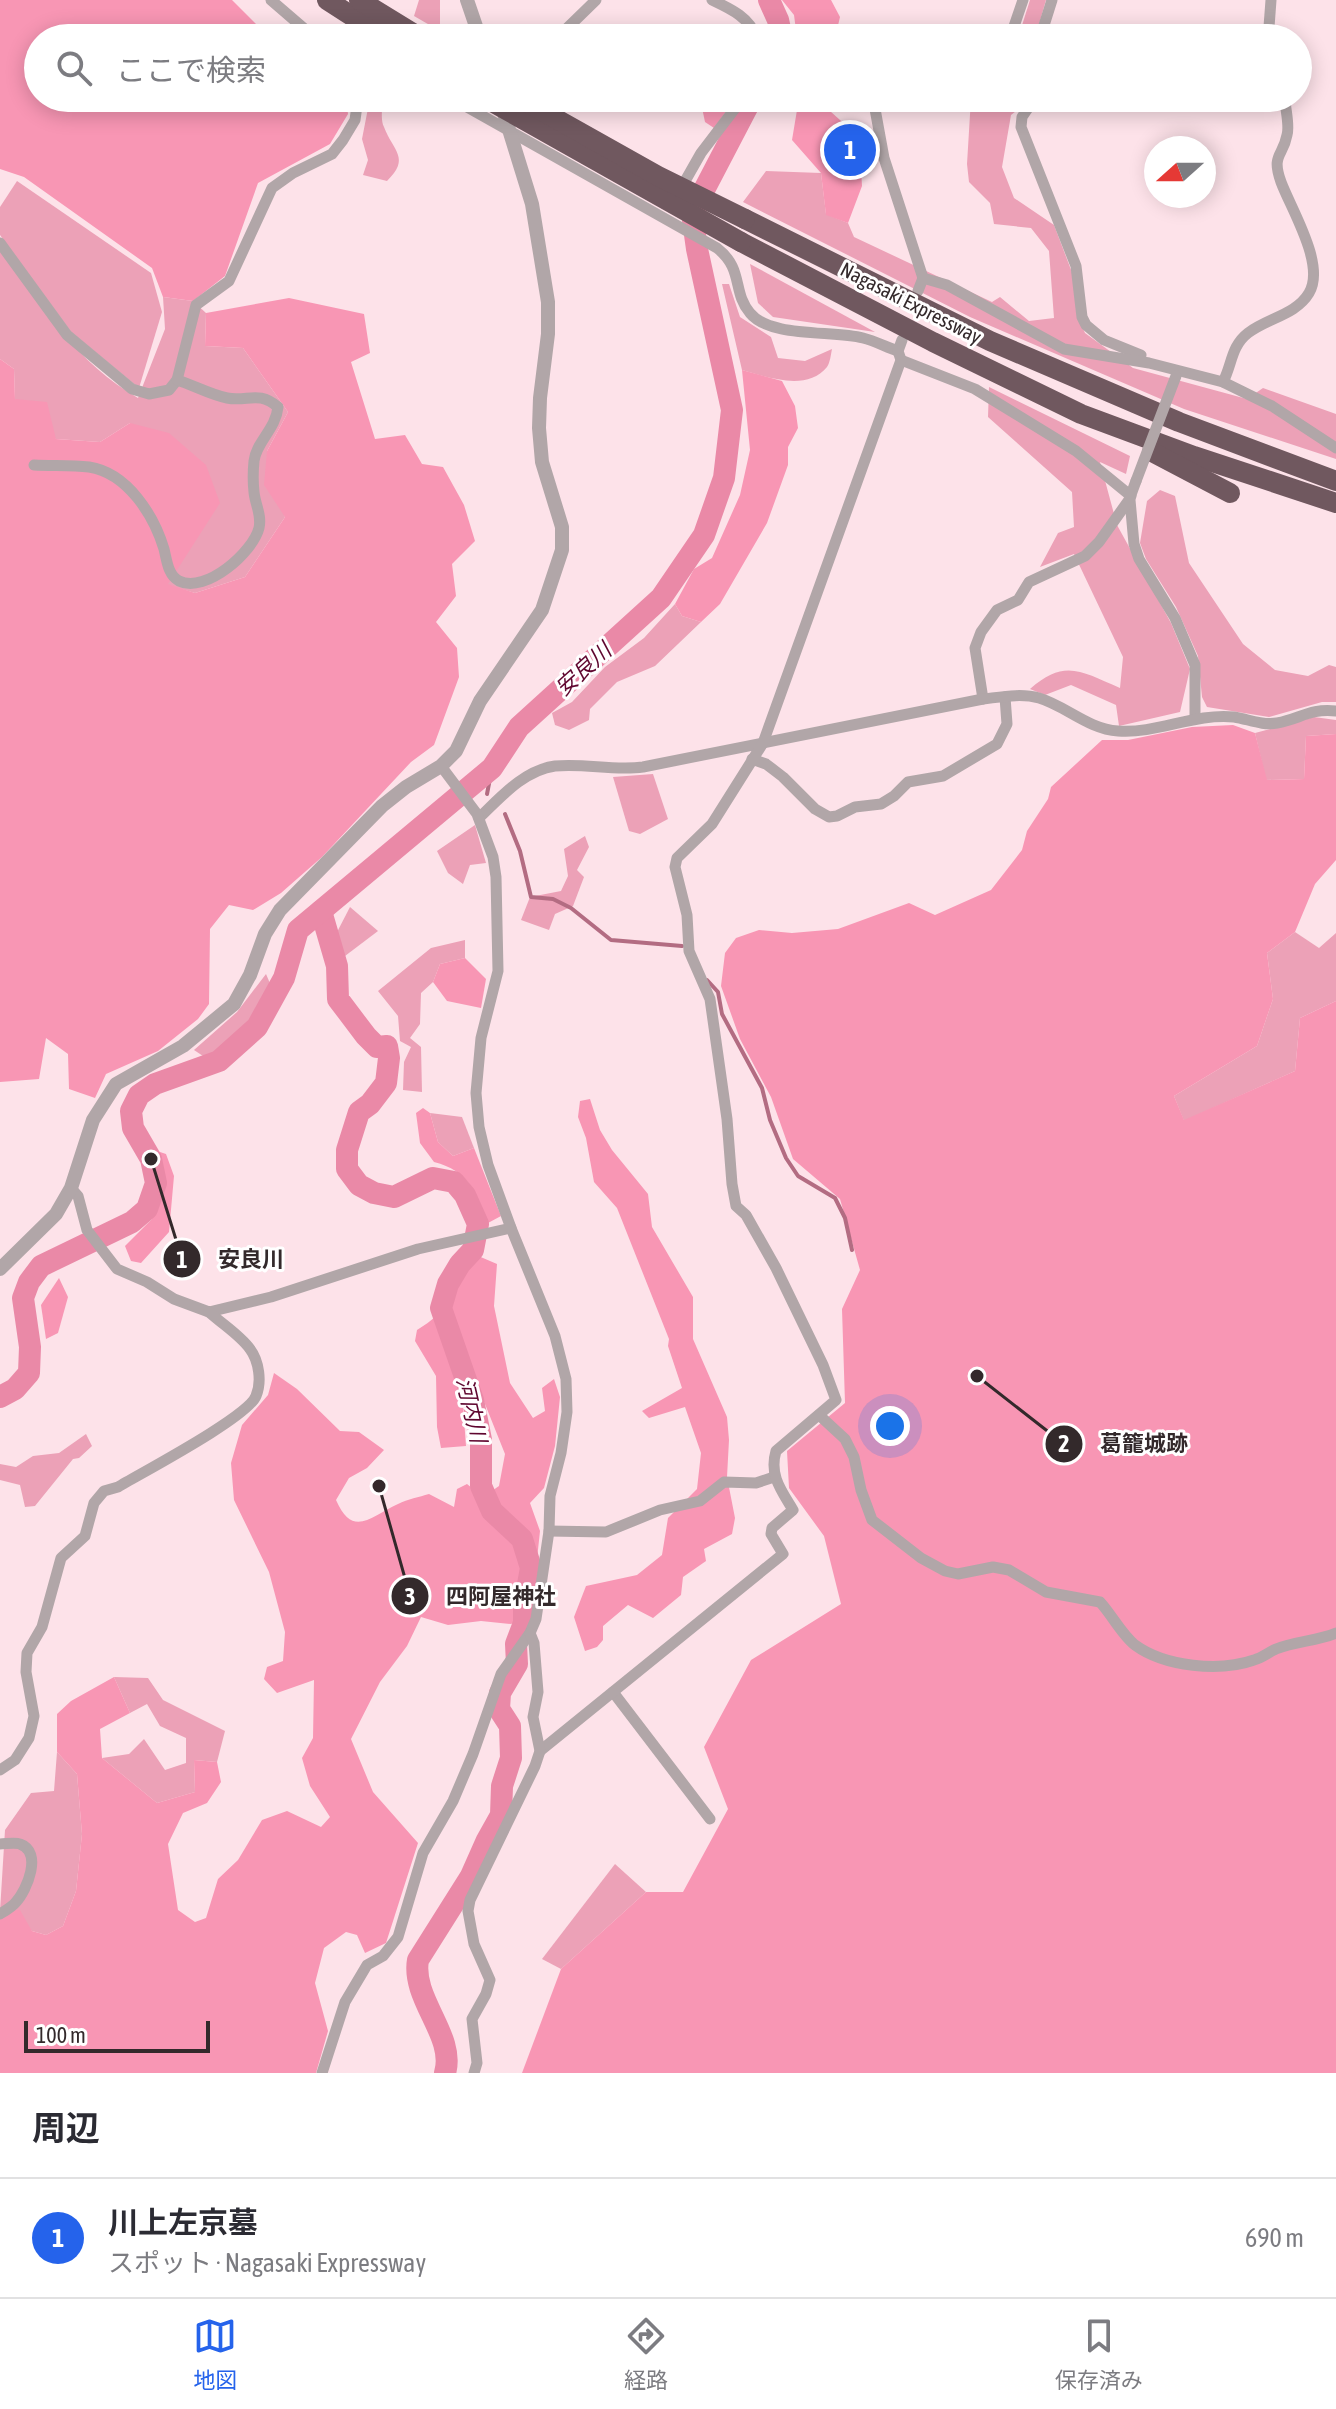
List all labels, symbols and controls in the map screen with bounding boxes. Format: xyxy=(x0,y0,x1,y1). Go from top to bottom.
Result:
search box xyxy=(24,24,1312,112)
icon: search xyxy=(52,46,96,90)
text: ここで検索 xyxy=(116,53,266,87)
pin: 1 xyxy=(824,120,876,180)
north arrow xyxy=(1144,136,1216,208)
street label: Nagasaki Expressway xyxy=(837,257,985,348)
water label: 安良川 xyxy=(550,636,618,701)
callout: 安良川 xyxy=(162,1236,300,1282)
text: 1 xyxy=(176,1246,188,1273)
text: 安良川 xyxy=(218,1246,284,1272)
water label: 河内川 xyxy=(452,1375,493,1447)
your location xyxy=(870,1406,910,1446)
callout: 葛籠城跡 xyxy=(1044,1421,1204,1467)
text: 2 xyxy=(1058,1430,1070,1457)
text: 葛籠城跡 xyxy=(1100,1430,1188,1456)
callout: 四阿屋神社 xyxy=(390,1573,572,1619)
text: 3 xyxy=(404,1583,416,1610)
text: 四阿屋神社 xyxy=(446,1583,556,1609)
scale bar xyxy=(24,2017,210,2053)
text: 100 m xyxy=(36,2022,86,2048)
text: 周辺 xyxy=(32,2108,100,2147)
text: 川上左京墓 xyxy=(108,2205,258,2239)
text: 1 xyxy=(52,2223,64,2253)
text: 690 m xyxy=(1245,2223,1304,2253)
text: スポット · Nagasaki Expressway xyxy=(108,2248,426,2278)
tab: 地図 xyxy=(193,2314,237,2394)
tab: 経路 xyxy=(624,2314,668,2394)
tab: 保存済み xyxy=(1055,2314,1143,2394)

